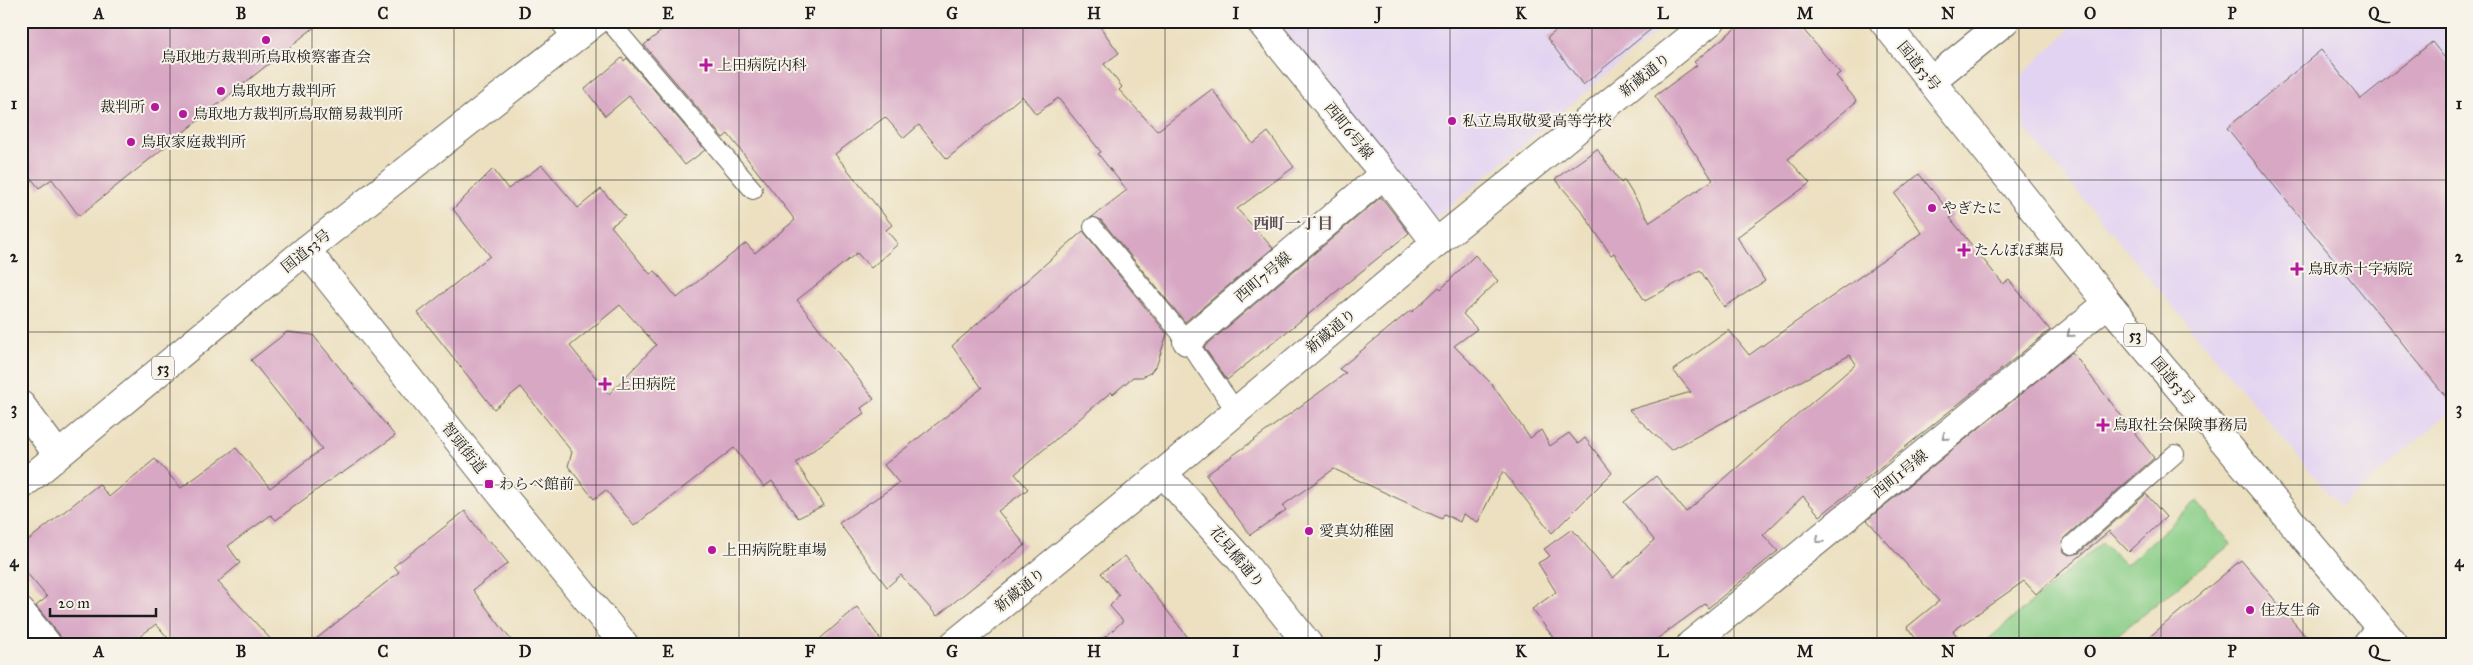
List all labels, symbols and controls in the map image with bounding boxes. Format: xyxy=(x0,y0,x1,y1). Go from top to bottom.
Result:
text: A xyxy=(93,4,105,23)
text: B xyxy=(236,4,246,23)
text: C xyxy=(378,4,389,23)
text: D xyxy=(519,4,532,23)
text: E xyxy=(662,4,674,23)
text: F xyxy=(805,4,816,23)
text: G xyxy=(946,4,958,23)
text: H xyxy=(1087,4,1101,23)
text: I xyxy=(1233,4,1240,23)
text: J xyxy=(1374,4,1383,24)
text: K xyxy=(1515,4,1527,23)
text: L xyxy=(1657,4,1669,23)
text: M xyxy=(1797,4,1814,23)
text: N xyxy=(1941,4,1955,23)
text: O xyxy=(2084,4,2096,23)
text: P xyxy=(2227,4,2237,23)
text: Q xyxy=(2368,4,2391,24)
marker: 鳥取地方裁判所鳥取検察審査会 xyxy=(260,34,272,46)
street label: 国道53号 xyxy=(1894,38,1944,94)
place label: 鳥取地方裁判所鳥取検察審査会 xyxy=(161,48,371,66)
street label: 新蔵通り xyxy=(1616,49,1674,101)
place label: 上田病院内科 xyxy=(717,56,807,74)
marker: 上田病院内科 xyxy=(699,58,713,72)
place label: 鳥取地方裁判所 xyxy=(231,82,336,100)
marker: 鳥取地方裁判所 xyxy=(215,85,227,97)
text: 1 xyxy=(11,94,18,113)
text: 1 xyxy=(2456,94,2463,113)
place label: 裁判所 xyxy=(100,98,145,116)
street label: 西町6号線 xyxy=(1321,99,1377,163)
marker: 裁判所 xyxy=(149,101,161,113)
place label: 鳥取地方裁判所鳥取簡易裁判所 xyxy=(193,105,403,123)
marker: 鳥取地方裁判所鳥取簡易裁判所 xyxy=(177,108,189,120)
place label: 私立鳥取敬愛高等学校 xyxy=(1462,112,1612,130)
marker: 私立鳥取敬愛高等学校 xyxy=(1446,115,1458,127)
place label: 鳥取家庭裁判所 xyxy=(141,133,246,151)
marker: 鳥取家庭裁判所 xyxy=(125,136,137,148)
place label: やぎたに xyxy=(1942,199,2002,217)
marker: やぎたに xyxy=(1926,202,1938,214)
district label: 西町一丁目 xyxy=(1253,214,1333,233)
street label: 国道53号 xyxy=(278,226,334,276)
place label: たんぽぽ薬局 xyxy=(1974,241,2064,259)
marker: たんぽぽ薬局 xyxy=(1958,244,1970,256)
text: 2 xyxy=(10,247,19,266)
text: 2 xyxy=(2455,247,2464,266)
street label: 西町7号線 xyxy=(1231,248,1295,306)
place label: 鳥取赤十字病院 xyxy=(2308,260,2413,278)
marker: 鳥取赤十字病院 xyxy=(2290,262,2304,276)
street label: 新蔵通り xyxy=(1302,305,1360,357)
road number: 53 xyxy=(2124,324,2146,346)
one-way arrow xyxy=(2067,329,2076,338)
street label: 国道53号 xyxy=(2147,353,2199,409)
road number: 53 xyxy=(152,356,174,379)
place label: 上田病院 xyxy=(616,375,676,393)
marker: 上田病院 xyxy=(598,377,612,391)
text: 3 xyxy=(11,399,17,419)
text: 3 xyxy=(2456,399,2462,419)
place label: 鳥取社会保険事務局 xyxy=(2113,416,2248,434)
street label: 智頭街道 xyxy=(438,419,490,477)
marker: 鳥取社会保険事務局 xyxy=(2097,419,2109,431)
one-way arrow xyxy=(1941,431,1950,440)
street label: 西町1号線 xyxy=(1869,446,1931,502)
place label: わらべ館前 xyxy=(499,475,574,493)
marker: わらべ館前 xyxy=(483,478,495,490)
street label: 花見橋通り xyxy=(1206,522,1268,592)
place label: 愛真幼稚園 xyxy=(1319,522,1394,540)
marker: 愛真幼稚園 xyxy=(1303,525,1315,537)
one-way arrow xyxy=(1815,534,1824,543)
place label: 上田病院駐車場 xyxy=(722,541,827,559)
marker: 上田病院駐車場 xyxy=(706,544,718,556)
text: 4 xyxy=(10,552,20,572)
text: 4 xyxy=(2455,552,2465,572)
street label: 新蔵通り xyxy=(991,564,1049,616)
scale bar xyxy=(50,585,156,617)
text: 20 m xyxy=(58,594,90,612)
place label: 住友生命 xyxy=(2260,601,2320,619)
marker: 住友生命 xyxy=(2244,604,2256,616)
text: A xyxy=(93,642,105,661)
text: B xyxy=(236,642,246,661)
text: C xyxy=(378,642,389,661)
text: D xyxy=(519,642,532,661)
text: E xyxy=(662,642,674,661)
text: F xyxy=(805,642,816,661)
text: G xyxy=(946,642,958,661)
text: H xyxy=(1087,642,1101,661)
text: I xyxy=(1233,642,1240,661)
text: J xyxy=(1374,642,1383,662)
text: K xyxy=(1515,642,1527,661)
text: L xyxy=(1657,642,1669,661)
text: M xyxy=(1797,642,1814,661)
text: N xyxy=(1941,642,1955,661)
text: O xyxy=(2084,642,2096,661)
text: P xyxy=(2227,642,2237,661)
text: Q xyxy=(2368,642,2391,662)

